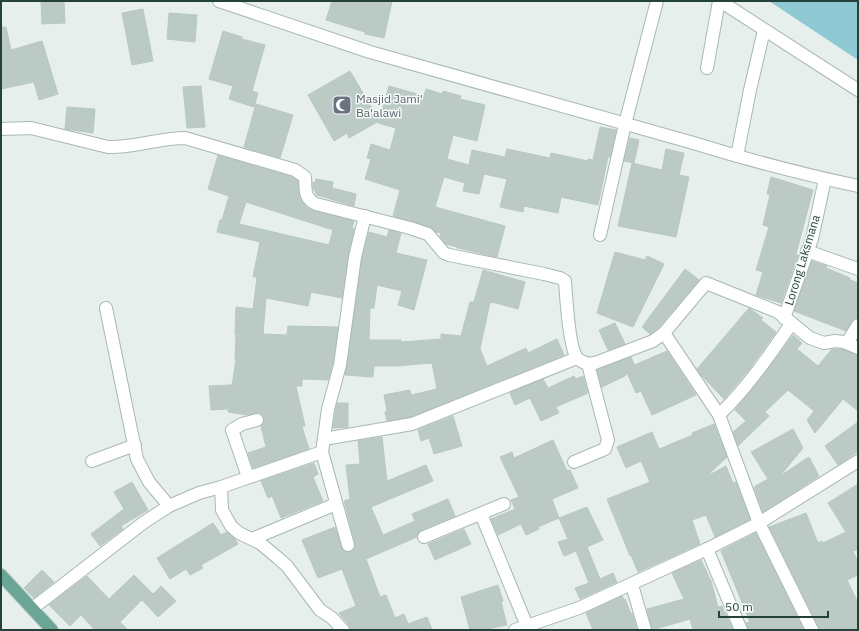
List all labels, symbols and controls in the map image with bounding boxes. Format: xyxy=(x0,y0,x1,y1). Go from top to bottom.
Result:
place label: Masjid Jami' Ba'alawi xyxy=(356,91,423,120)
mosque icon: Masjid Jami' Ba'alawi xyxy=(331,94,353,116)
street label: Lorong Laksmana xyxy=(781,212,823,307)
scale bar xyxy=(719,593,828,619)
text: 50 m xyxy=(725,599,753,614)

